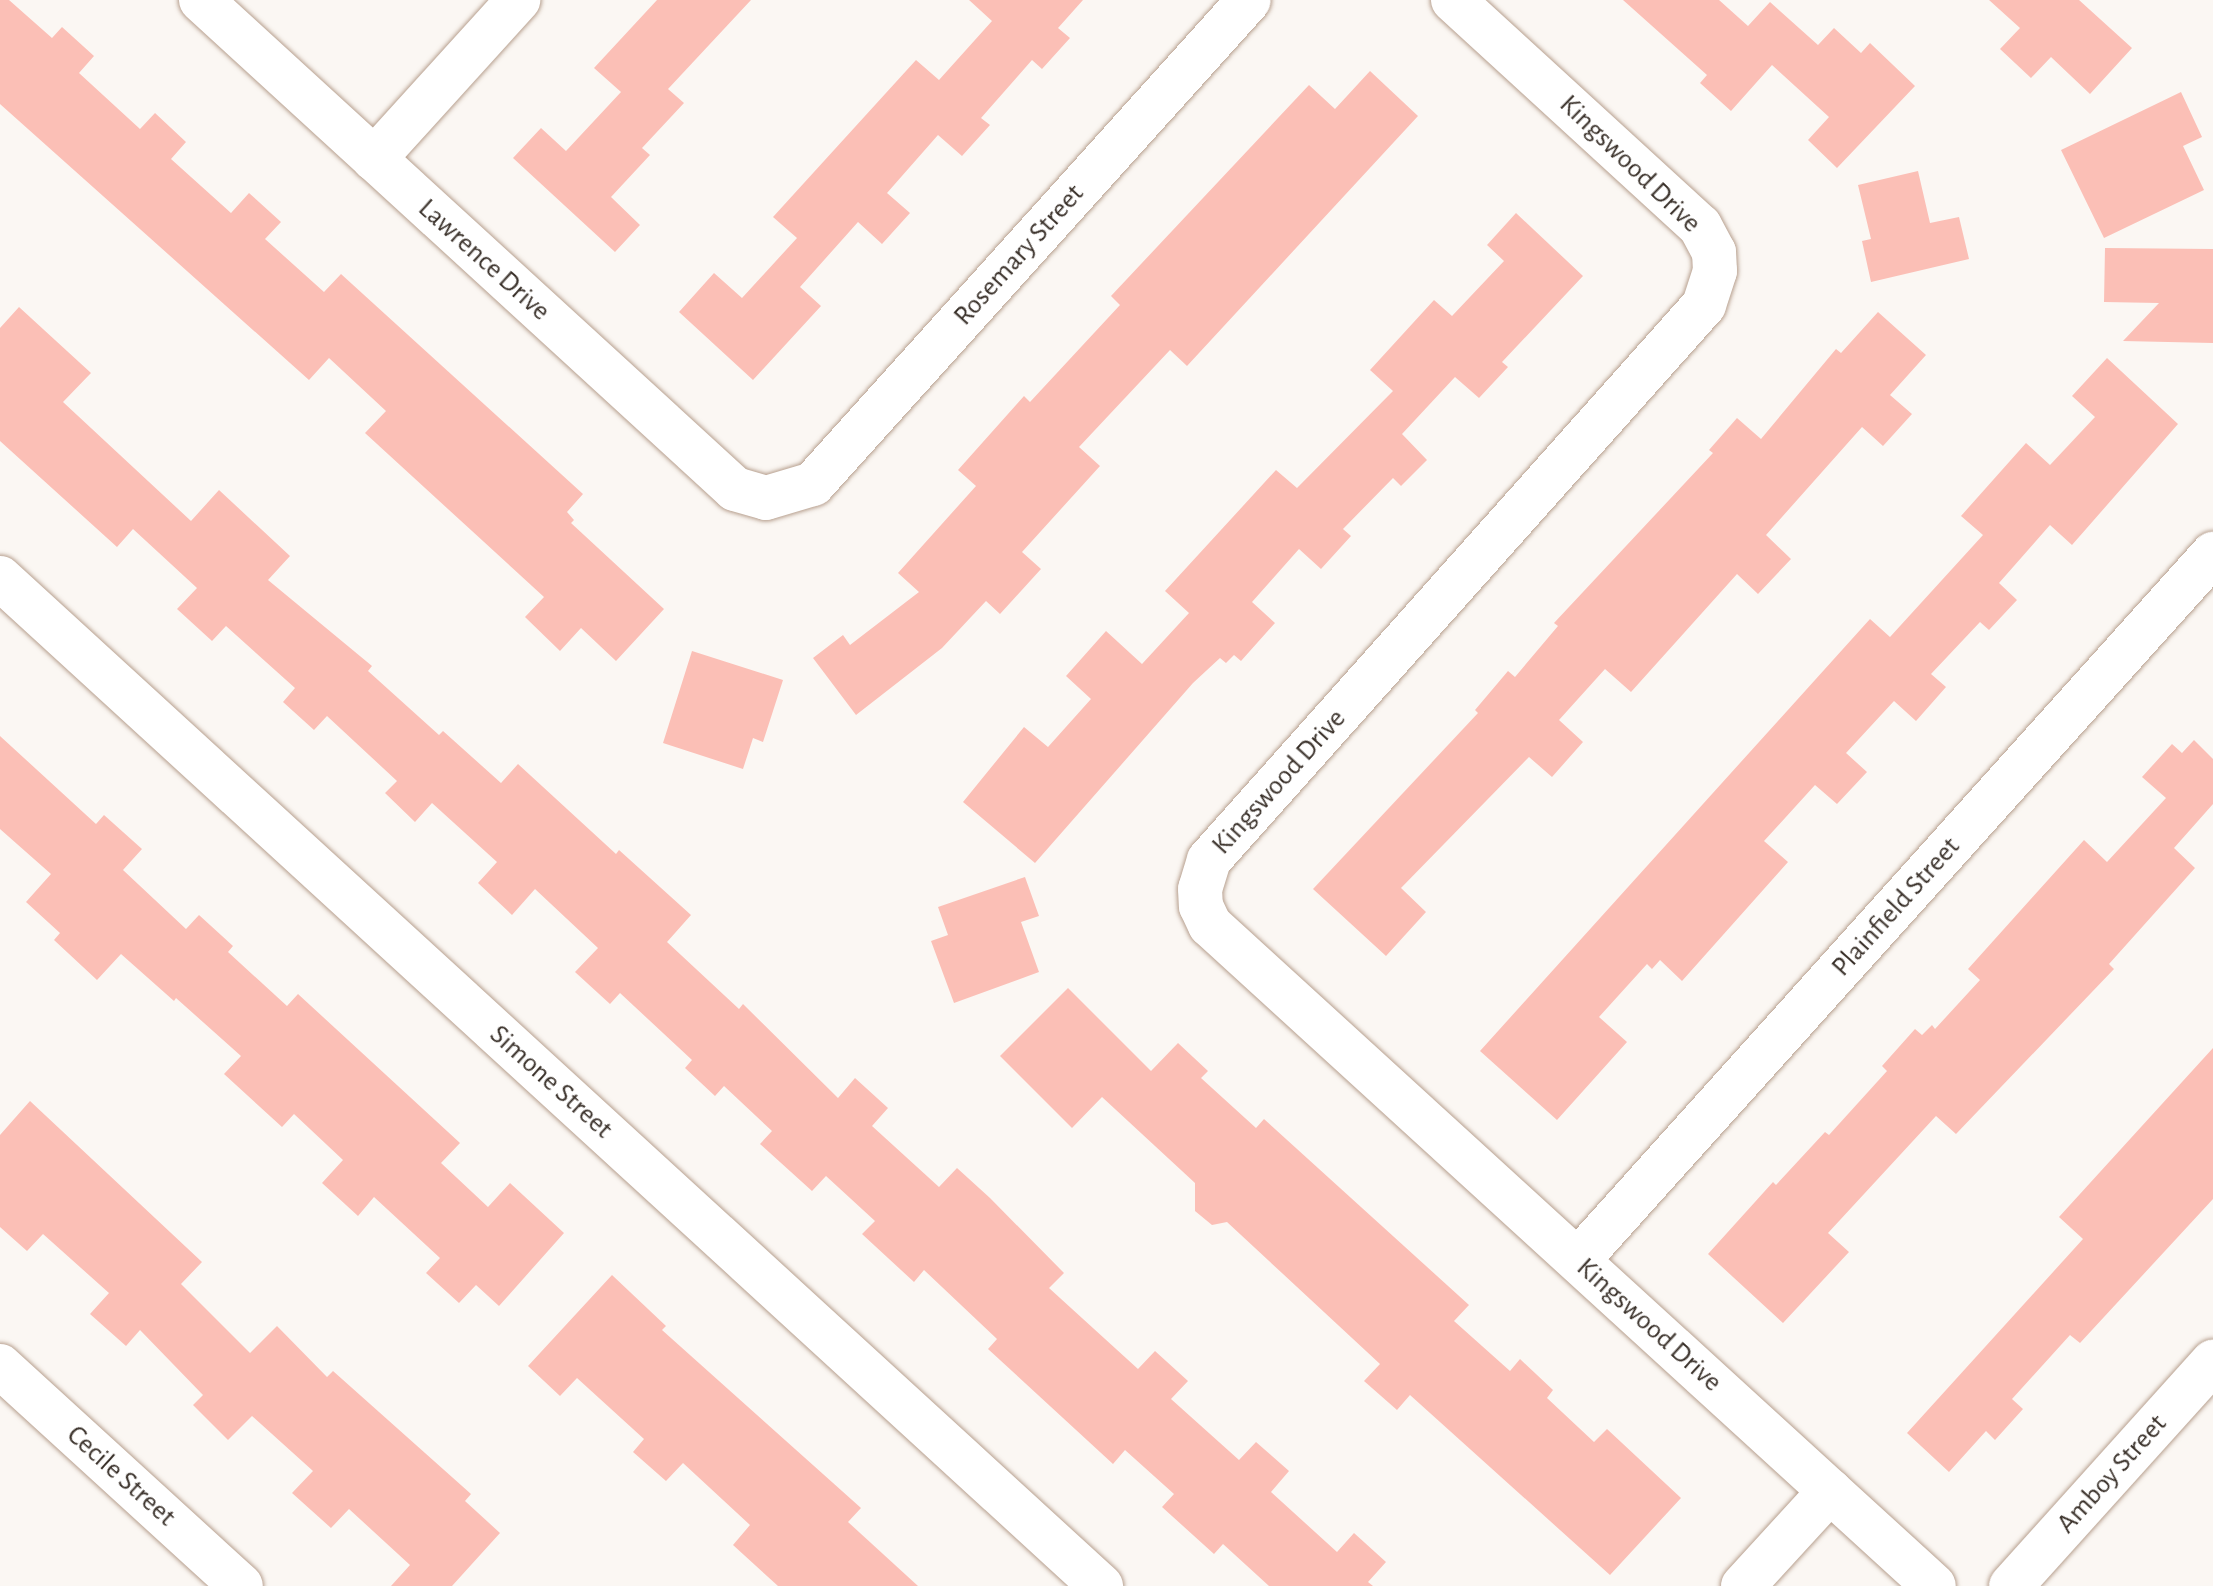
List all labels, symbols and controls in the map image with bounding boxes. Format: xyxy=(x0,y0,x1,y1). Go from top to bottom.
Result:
street label: Kingswood Drive xyxy=(1552,88,1708,240)
street label: Rosemary Street xyxy=(947,177,1091,333)
street label: Lawrence Drive xyxy=(411,192,557,328)
street label: Kingswood Drive xyxy=(1205,702,1353,862)
street label: Plainfield Street xyxy=(1825,830,1967,984)
street label: Simone Street xyxy=(483,1018,619,1146)
street label: Kingswood Drive xyxy=(1569,1251,1729,1399)
street label: Amboy Street xyxy=(2050,1408,2174,1540)
street label: Cecile Street xyxy=(60,1418,182,1534)

